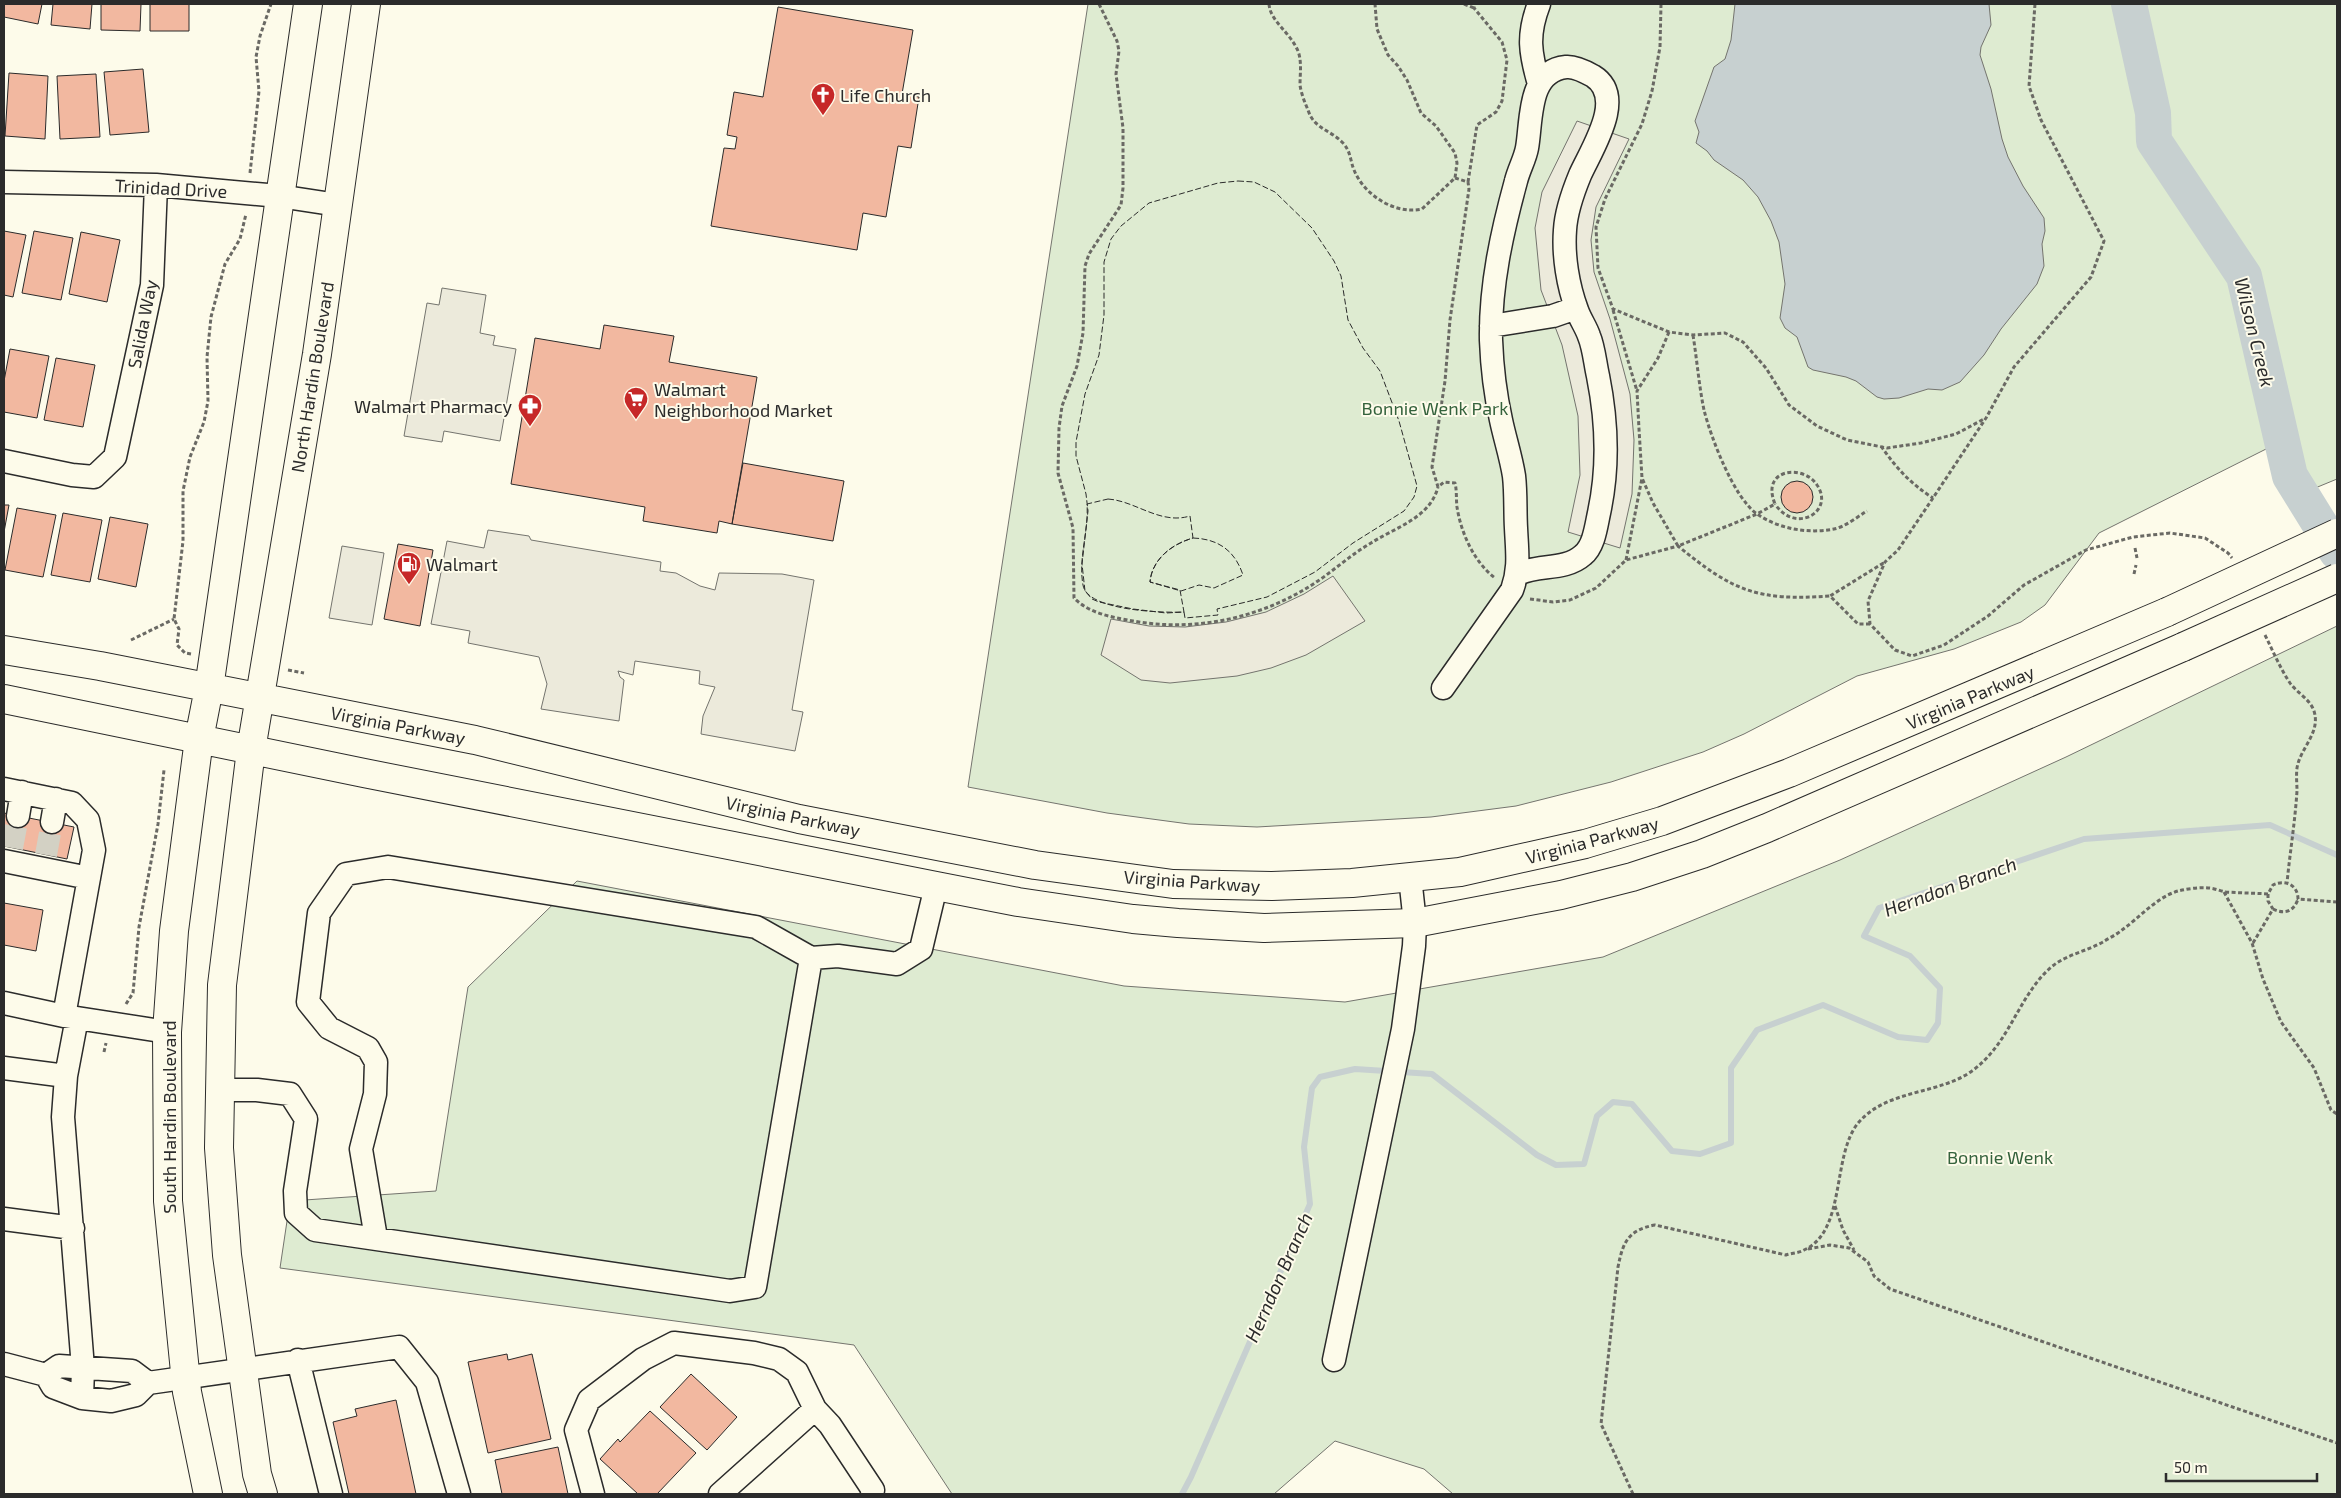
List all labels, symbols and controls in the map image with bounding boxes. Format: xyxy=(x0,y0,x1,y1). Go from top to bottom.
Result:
church icon: Life Church xyxy=(810,82,836,116)
place label: Life Church xyxy=(840,84,931,106)
street label: Trinidad Drive xyxy=(114,174,228,202)
water label: Wilson Creek xyxy=(2230,275,2280,389)
street label: Salida Way xyxy=(123,277,161,370)
street label: North Hardin Boulevard xyxy=(286,280,338,474)
place label: Walmart Neighborhood Market xyxy=(654,378,833,421)
supermarket icon: Walmart Neighborhood Market xyxy=(623,386,649,420)
pharmacy icon: Walmart Pharmacy xyxy=(517,393,543,427)
place label: Walmart Pharmacy xyxy=(354,395,512,417)
park label: Bonnie Wenk Park xyxy=(1362,397,1508,419)
fuel station icon: Walmart xyxy=(396,551,422,585)
place label: Walmart xyxy=(426,553,498,575)
street label: Virginia Parkway xyxy=(1903,660,2038,734)
street label: Virginia Parkway xyxy=(329,701,468,749)
street label: Virginia Parkway xyxy=(724,791,863,841)
street label: Virginia Parkway xyxy=(1523,812,1661,868)
water label: Herndon Branch xyxy=(1881,851,2019,921)
street label: Virginia Parkway xyxy=(1123,865,1262,897)
street label: South Hardin Boulevard xyxy=(158,1020,180,1214)
park label: Bonnie Wenk xyxy=(1947,1146,2053,1168)
water label: Herndon Branch xyxy=(1239,1209,1317,1345)
scale bar xyxy=(2166,1450,2317,1482)
text: 50 m xyxy=(2174,1458,2208,1476)

